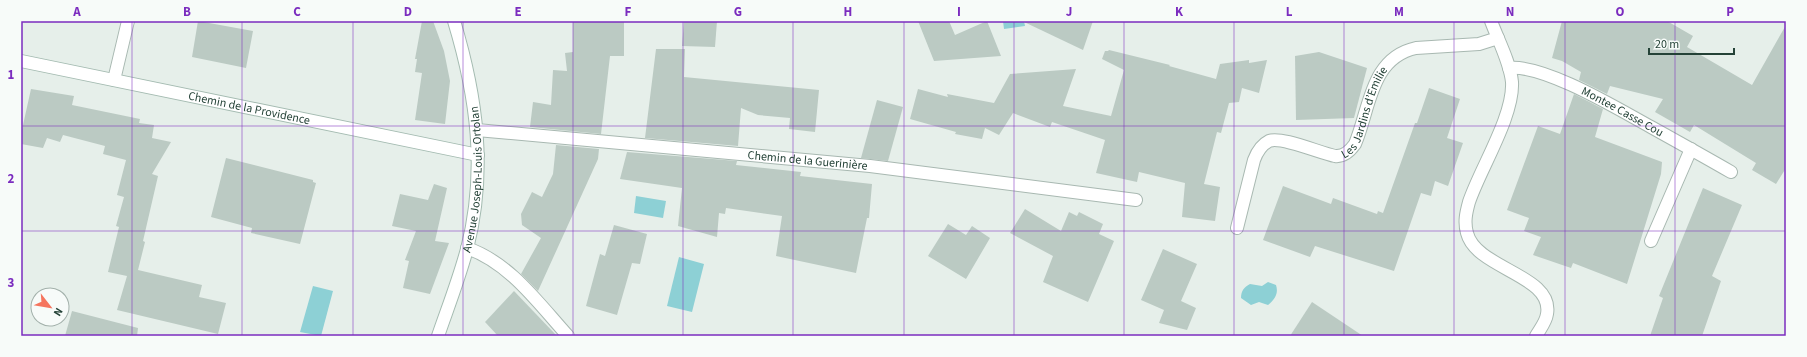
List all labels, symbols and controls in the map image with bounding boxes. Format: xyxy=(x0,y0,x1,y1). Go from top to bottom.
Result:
text: A xyxy=(72,3,81,21)
text: B xyxy=(183,3,191,21)
text: C xyxy=(293,3,301,21)
text: D xyxy=(404,3,412,21)
text: E xyxy=(514,3,522,21)
text: F xyxy=(625,3,632,21)
text: G xyxy=(734,3,742,21)
text: H xyxy=(844,3,852,21)
text: I xyxy=(957,3,961,21)
text: J xyxy=(1066,3,1072,21)
text: K xyxy=(1175,3,1184,21)
text: L xyxy=(1286,3,1293,21)
text: M xyxy=(1394,3,1404,21)
text: N xyxy=(1506,3,1514,21)
text: O xyxy=(1616,3,1625,21)
text: P xyxy=(1726,3,1734,21)
scale bar xyxy=(1649,30,1734,56)
text: 20 m xyxy=(1655,36,1679,53)
street label: Les Jardins d’Emilie xyxy=(1338,63,1391,163)
text: 1 xyxy=(8,66,15,84)
street label: Montee Casse Cou xyxy=(1579,82,1667,141)
street label: Chemin de la Providence xyxy=(187,87,312,129)
street label: Avenue Joseph-Louis Ortolan xyxy=(458,105,486,254)
street label: Chemin de la Guerinière xyxy=(747,146,868,174)
text: 2 xyxy=(8,170,15,188)
text: 3 xyxy=(8,274,15,292)
north arrow xyxy=(30,287,70,327)
text: N xyxy=(50,305,66,319)

